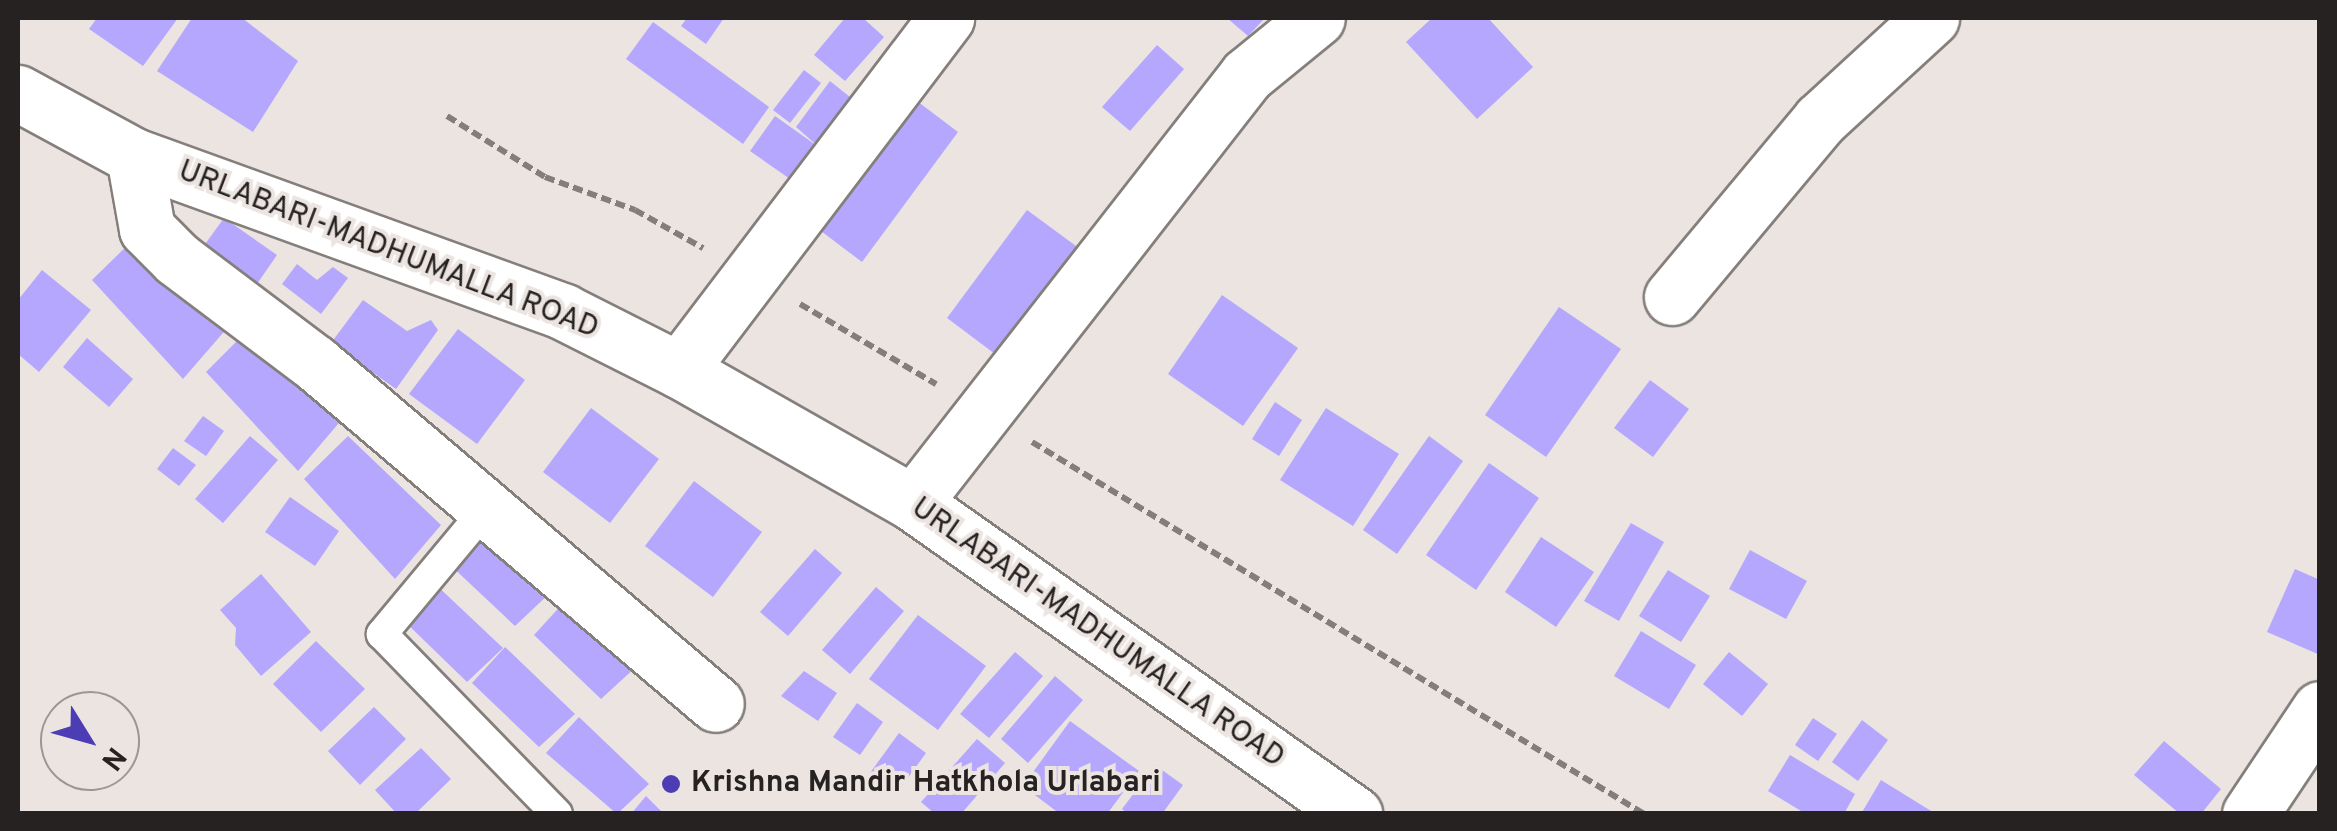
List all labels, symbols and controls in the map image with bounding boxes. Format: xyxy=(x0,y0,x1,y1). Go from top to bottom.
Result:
street label: URLABARI-MADHUMALLA ROAD xyxy=(172,154,604,348)
street label: URLABARI-MADHUMALLA ROAD xyxy=(903,491,1291,777)
north arrow xyxy=(40,691,140,791)
text: N xyxy=(92,739,133,777)
place label: Krishna Mandir Hatkhola Urlabari xyxy=(691,766,1161,802)
marker: Krishna Mandir Hatkhola Urlabari xyxy=(660,773,682,795)

